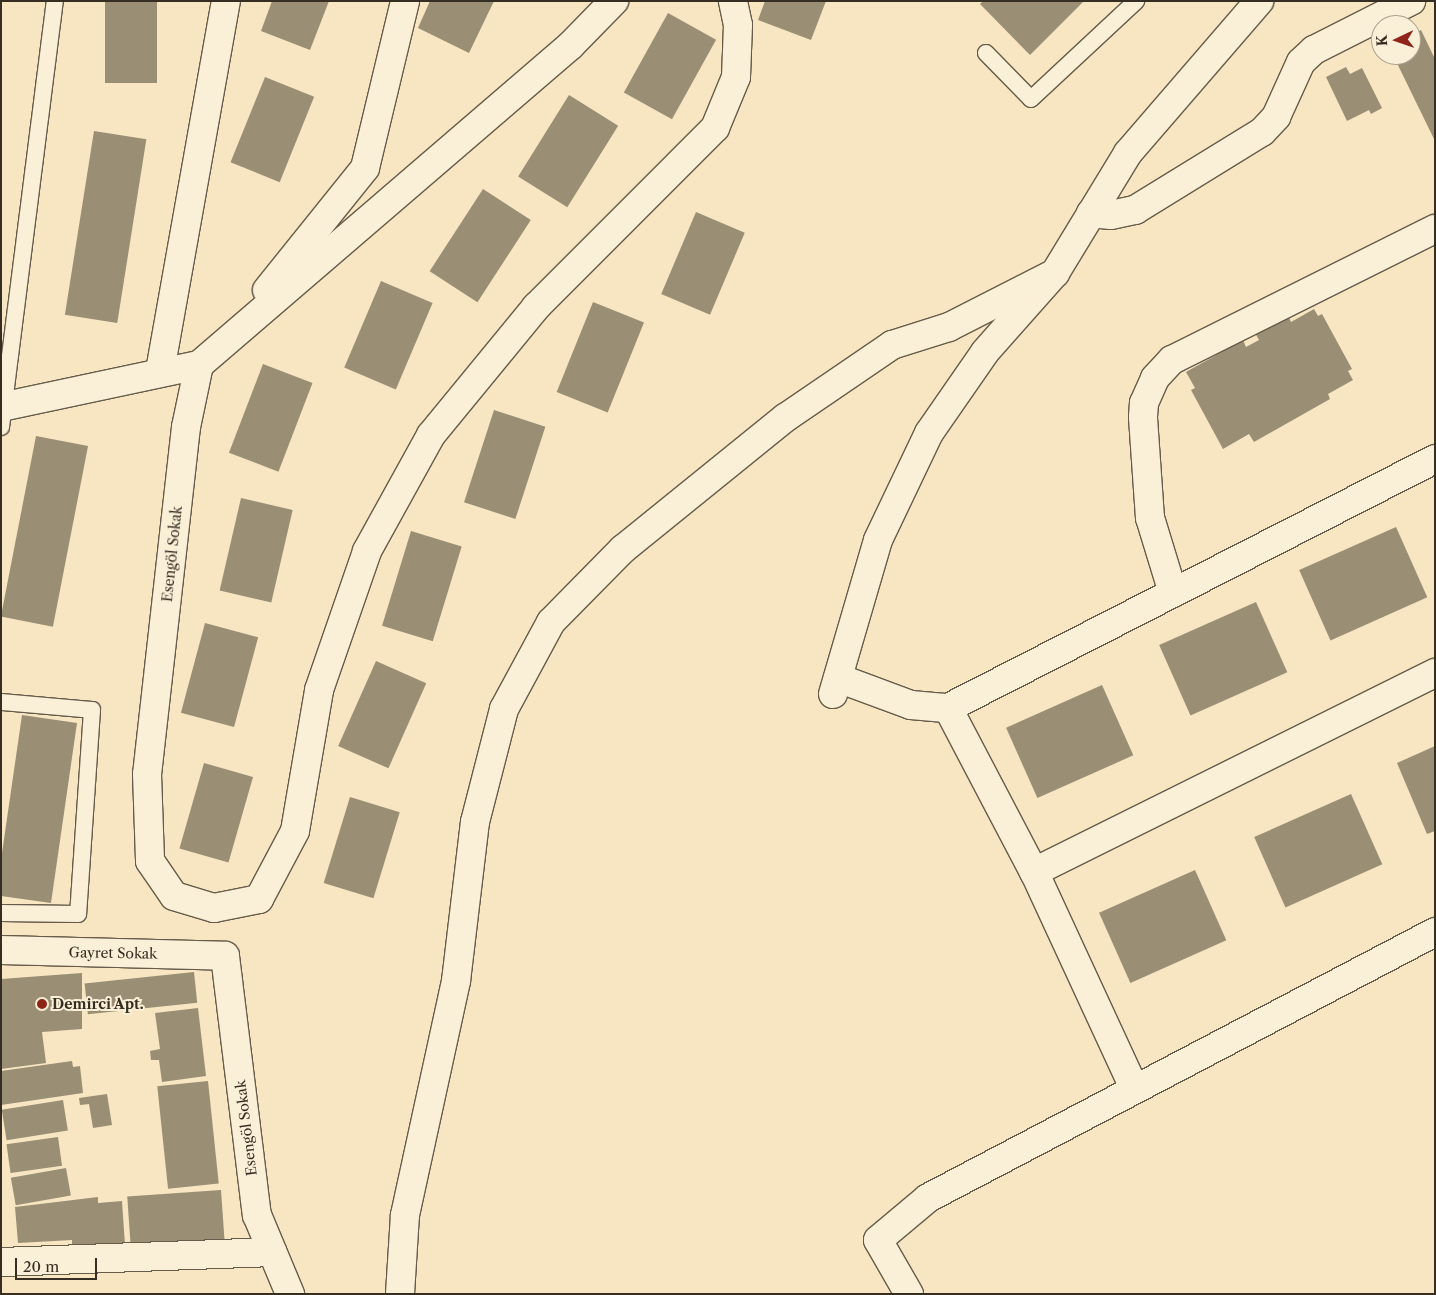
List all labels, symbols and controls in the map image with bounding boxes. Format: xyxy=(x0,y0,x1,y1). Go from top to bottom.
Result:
north arrow xyxy=(1371,15,1421,65)
text: K xyxy=(1373,35,1391,47)
street label: Esengöl Sokak xyxy=(159,505,185,603)
street label: Gayret Sokak xyxy=(69,944,157,962)
place label: Demirci Apt. xyxy=(52,996,144,1012)
marker: Demirci Apt. xyxy=(36,998,48,1010)
street label: Esengöl Sokak xyxy=(232,1079,260,1177)
scale bar xyxy=(18,1248,100,1280)
text: 20 m xyxy=(23,1257,59,1276)

